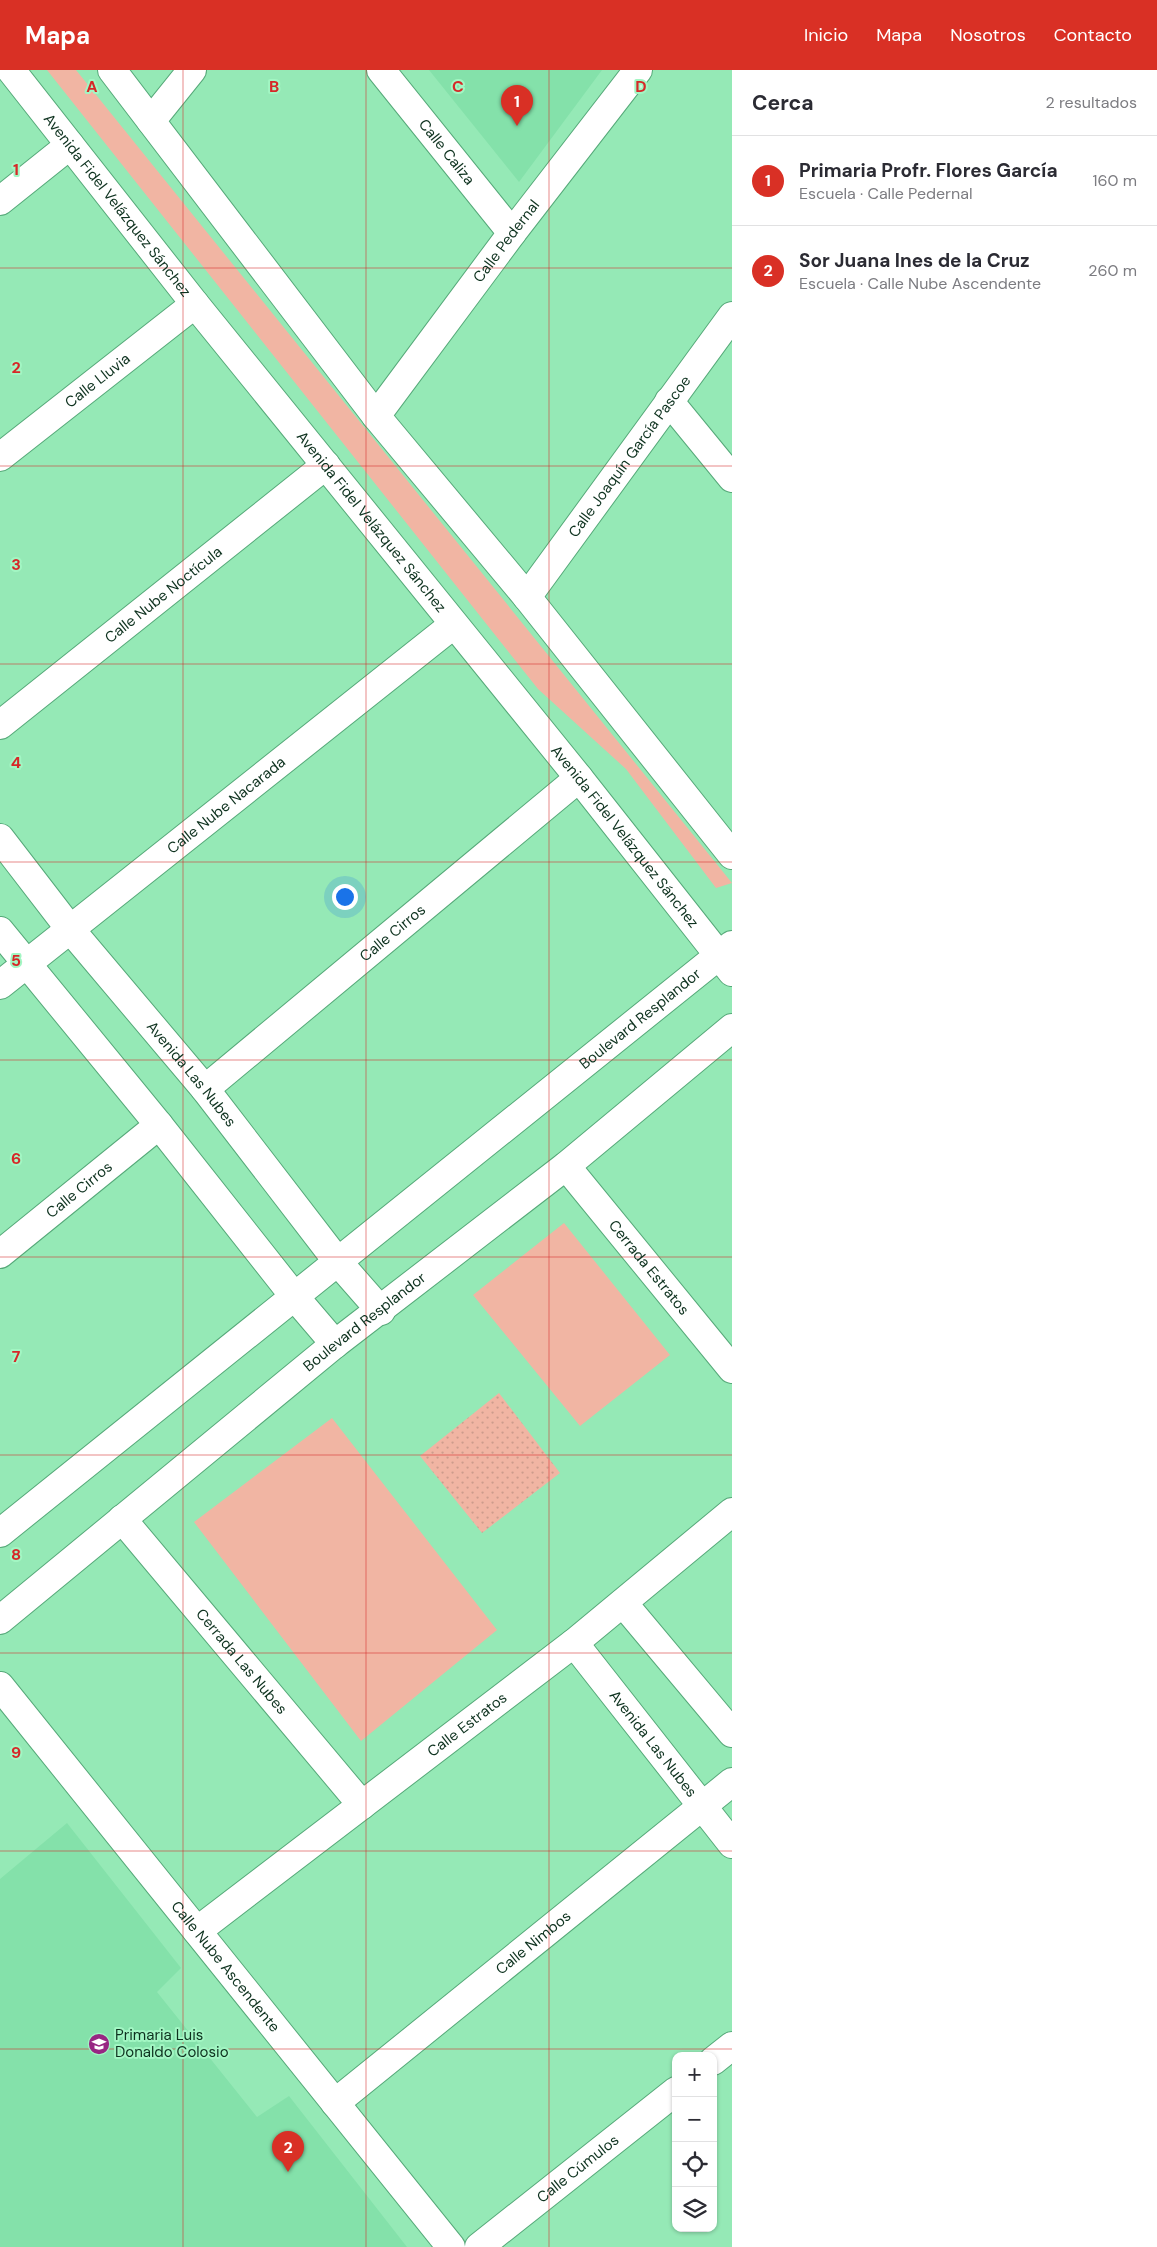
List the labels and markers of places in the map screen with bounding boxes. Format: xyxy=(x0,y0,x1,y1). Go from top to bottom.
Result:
pin: 1 xyxy=(501,85,533,126)
place label: Primaria Luis Donaldo Colosio xyxy=(115,2025,229,2062)
school or university icon: Primaria Luis Donaldo Colosio xyxy=(87,2032,111,2056)
pin: 2 xyxy=(272,2131,304,2172)

